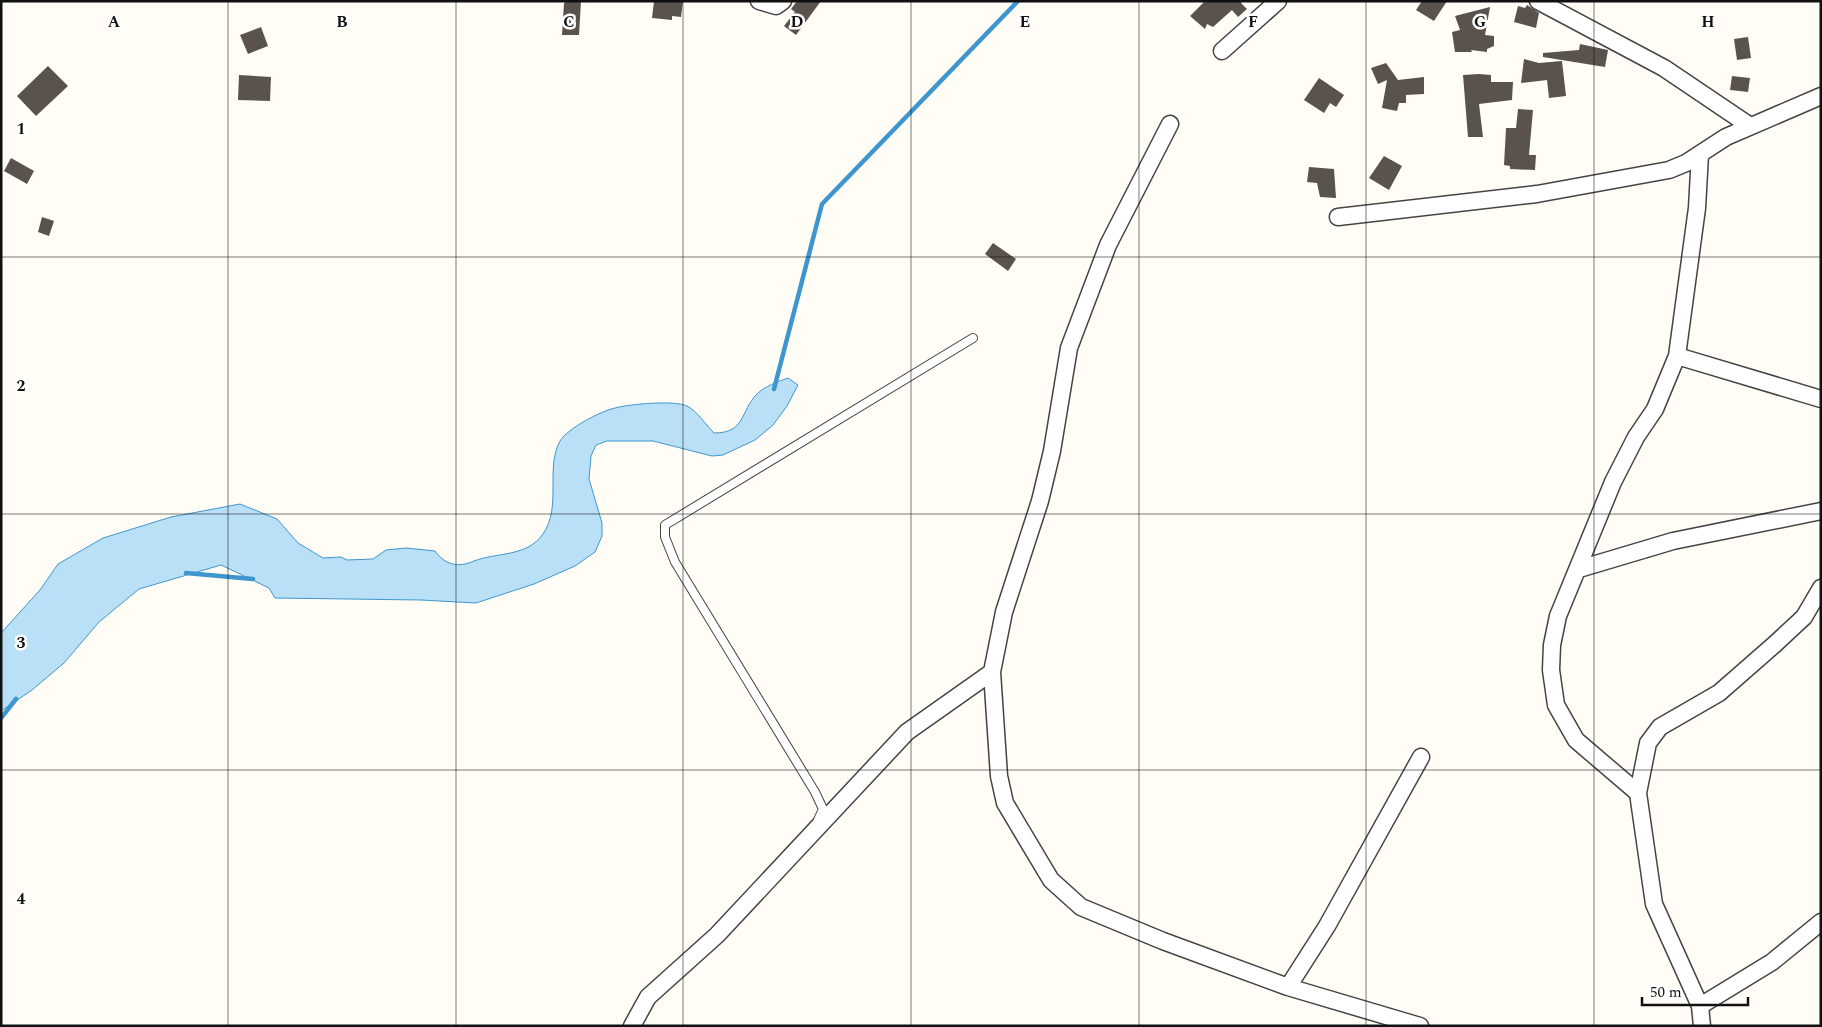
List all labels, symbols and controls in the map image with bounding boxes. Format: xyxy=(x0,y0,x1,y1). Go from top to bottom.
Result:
text: A xyxy=(108,10,121,34)
text: B xyxy=(336,10,348,34)
text: C xyxy=(563,10,575,34)
text: D xyxy=(791,10,804,34)
text: E xyxy=(1020,10,1030,34)
text: F xyxy=(1248,10,1258,34)
text: G xyxy=(1474,10,1486,34)
text: H xyxy=(1701,10,1715,34)
text: 1 xyxy=(17,117,25,141)
text: 2 xyxy=(17,374,26,398)
text: 3 xyxy=(17,631,26,655)
text: 4 xyxy=(17,887,26,911)
scale bar xyxy=(1642,974,1748,1006)
text: 50 m xyxy=(1650,981,1682,1004)

